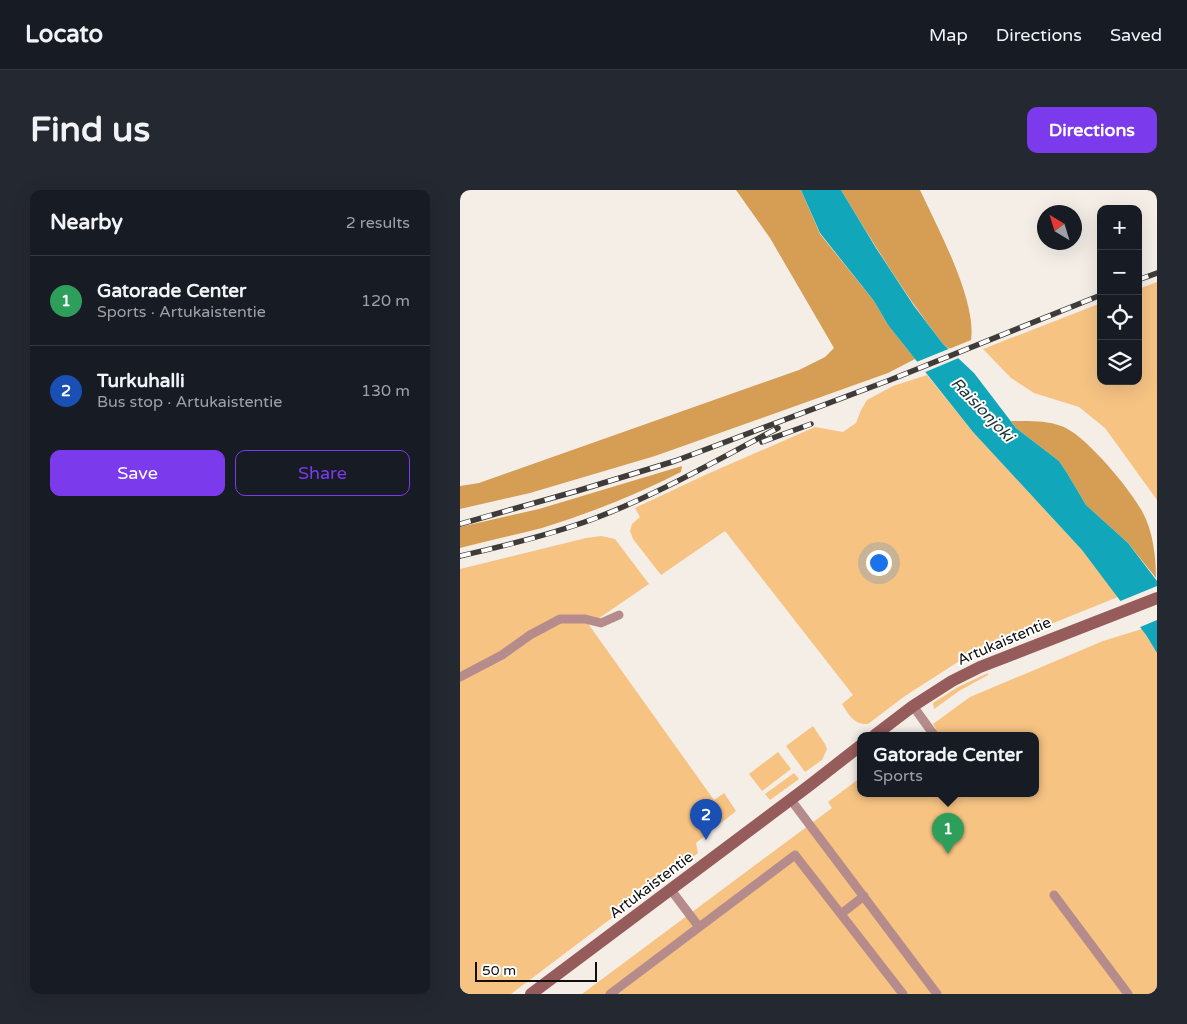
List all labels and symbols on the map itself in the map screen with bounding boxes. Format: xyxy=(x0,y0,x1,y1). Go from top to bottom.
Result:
north arrow xyxy=(1037,205,1082,250)
water label: Raisionjoki xyxy=(947,373,1019,448)
your location xyxy=(866,550,892,576)
street label: Artukaistentie xyxy=(954,613,1054,669)
pin: 2 xyxy=(690,799,722,840)
pin: 1 xyxy=(932,813,964,854)
street label: Artukaistentie xyxy=(606,848,696,922)
scale bar xyxy=(475,959,598,982)

